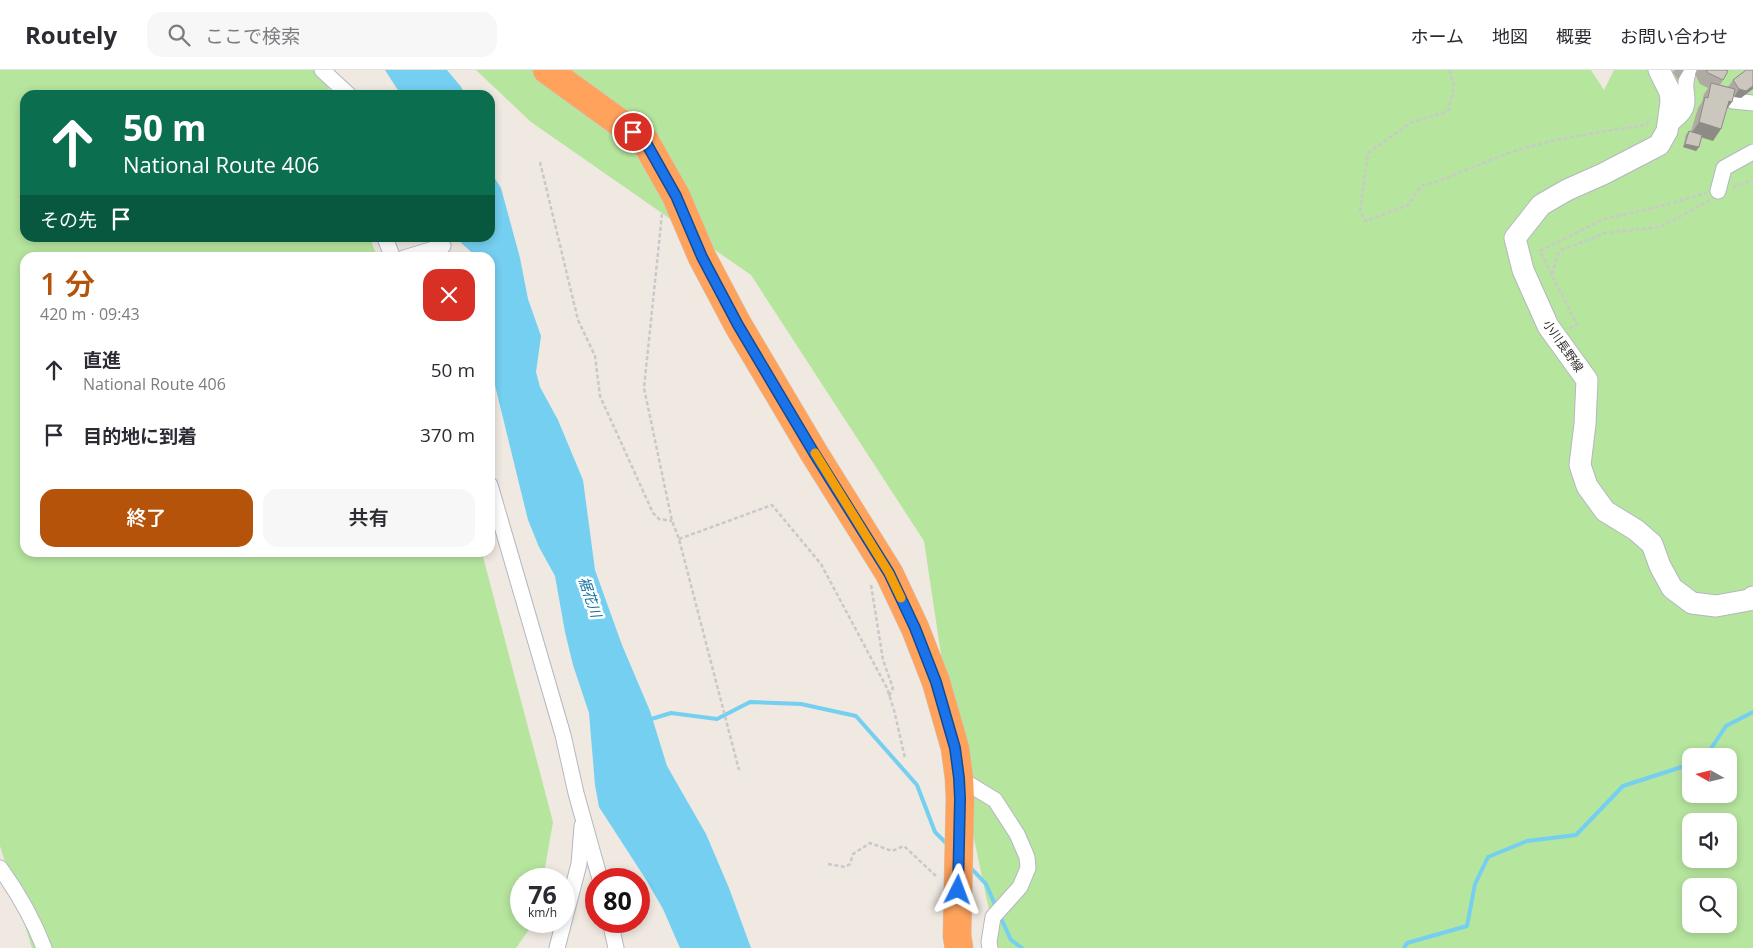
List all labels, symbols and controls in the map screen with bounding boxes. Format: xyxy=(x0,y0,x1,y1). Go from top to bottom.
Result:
search box xyxy=(147,12,497,57)
text: Routely xyxy=(25,18,117,51)
icon: search xyxy=(165,21,193,49)
text: ここで検索 xyxy=(205,23,300,49)
text: ホーム xyxy=(1411,24,1464,48)
text: 地図 xyxy=(1492,24,1528,48)
text: 概要 xyxy=(1556,24,1592,48)
text: お問い合わせ xyxy=(1620,24,1728,48)
text: 50 m xyxy=(123,104,206,151)
icon: ahead xyxy=(40,110,105,175)
pin xyxy=(612,111,654,153)
icon: arrive xyxy=(619,118,647,146)
text: National Route 406 xyxy=(123,149,319,179)
icon: arrive xyxy=(107,205,135,233)
text: その先 xyxy=(40,207,97,233)
text: 1 分 xyxy=(40,263,95,304)
button: close xyxy=(423,269,475,321)
text: 420 m · 09:43 xyxy=(40,303,140,325)
street label: 小川長野線 xyxy=(1539,316,1588,375)
text: 直進 xyxy=(83,347,121,373)
icon: ahead xyxy=(40,356,68,384)
text: 50 m xyxy=(431,357,475,383)
text: National Route 406 xyxy=(83,373,226,395)
icon: arrive xyxy=(40,421,68,449)
text: 370 m xyxy=(420,422,475,448)
text: 目的地に到着 xyxy=(83,423,197,449)
button: 終了 xyxy=(40,489,253,547)
button: 共有 xyxy=(263,489,475,547)
water label: 裾花川 xyxy=(575,574,607,622)
north arrow xyxy=(1682,748,1738,802)
map controls xyxy=(1682,748,1737,933)
button: sound xyxy=(1682,813,1737,868)
position arrow xyxy=(931,863,983,915)
speed limit sign: 80 xyxy=(585,868,650,933)
text: 76 xyxy=(528,877,557,911)
button: search xyxy=(1682,878,1737,933)
text: km/h xyxy=(528,904,557,921)

